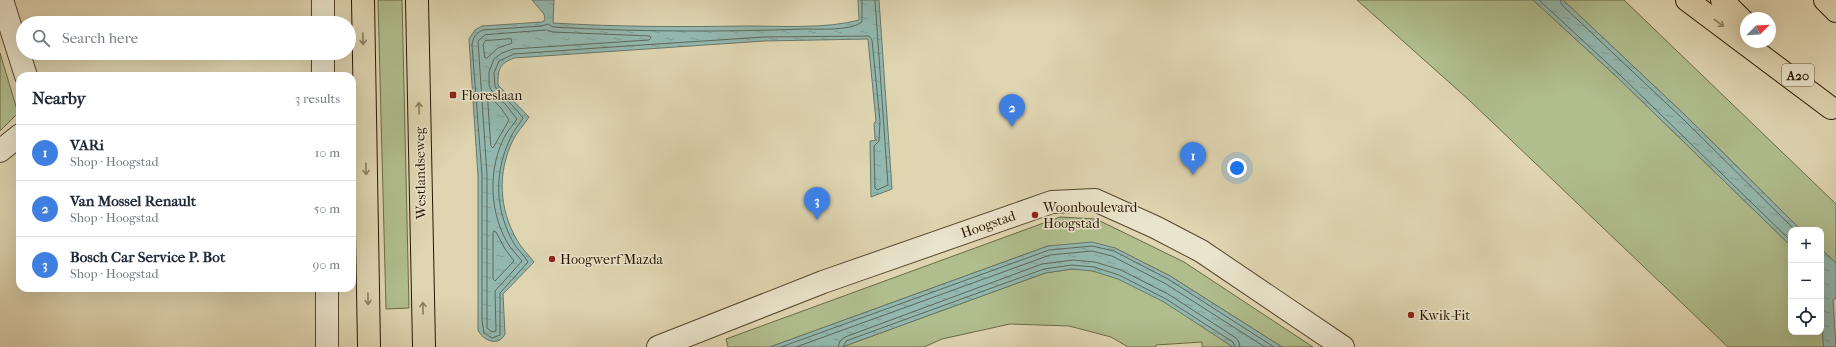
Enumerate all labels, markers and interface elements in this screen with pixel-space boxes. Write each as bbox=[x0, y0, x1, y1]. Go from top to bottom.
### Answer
north arrow bbox=[1740, 12, 1776, 48]
search box bbox=[16, 16, 356, 60]
one-way arrow bbox=[1713, 19, 1724, 28]
icon: search bbox=[30, 27, 52, 49]
text: Search here bbox=[62, 29, 138, 47]
one-way arrow bbox=[360, 32, 367, 45]
road number: A20 bbox=[1782, 64, 1814, 86]
place label: Floreslaan bbox=[461, 87, 522, 104]
text: Nearby bbox=[32, 88, 86, 108]
marker: Floreslaan bbox=[448, 90, 458, 100]
text: 3 results bbox=[295, 91, 340, 106]
pin: 2 bbox=[999, 94, 1025, 127]
one-way arrow bbox=[415, 102, 423, 115]
street label: Westlandseweg bbox=[411, 126, 430, 220]
text: VARi bbox=[70, 136, 104, 154]
pin: 1 bbox=[1180, 142, 1206, 175]
text: 1 bbox=[43, 145, 47, 160]
text: 10 m bbox=[315, 145, 340, 160]
text: Shop · Hoogstad bbox=[70, 154, 159, 169]
your location bbox=[1227, 158, 1247, 178]
one-way arrow bbox=[362, 162, 370, 175]
pin: 3 bbox=[804, 187, 830, 220]
text: Van Mossel Renault bbox=[70, 192, 196, 210]
place label: Woonboulevard Hoogstad bbox=[1042, 199, 1138, 232]
text: 2 bbox=[42, 201, 48, 216]
text: 50 m bbox=[314, 201, 340, 216]
street label: Hoogstad bbox=[959, 207, 1018, 242]
text: Shop · Hoogstad bbox=[70, 210, 159, 225]
marker: Woonboulevard Hoogstad bbox=[1030, 210, 1040, 220]
map controls bbox=[1788, 227, 1824, 335]
button: + bbox=[1788, 227, 1824, 263]
text: Bosch Car Service P. Bot bbox=[70, 248, 225, 266]
place label: Hoogwerf Mazda bbox=[560, 251, 664, 268]
marker: Hoogwerf Mazda bbox=[547, 254, 557, 264]
text: 3 bbox=[42, 257, 48, 272]
text: 90 m bbox=[312, 257, 340, 272]
button: − bbox=[1788, 263, 1824, 299]
text: Shop · Hoogstad bbox=[70, 266, 159, 281]
one-way arrow bbox=[364, 292, 372, 305]
button: locate bbox=[1788, 299, 1824, 335]
one-way arrow bbox=[419, 302, 427, 315]
place label: Kwik-Fit bbox=[1419, 307, 1470, 324]
marker: Kwik-Fit bbox=[1406, 310, 1416, 320]

